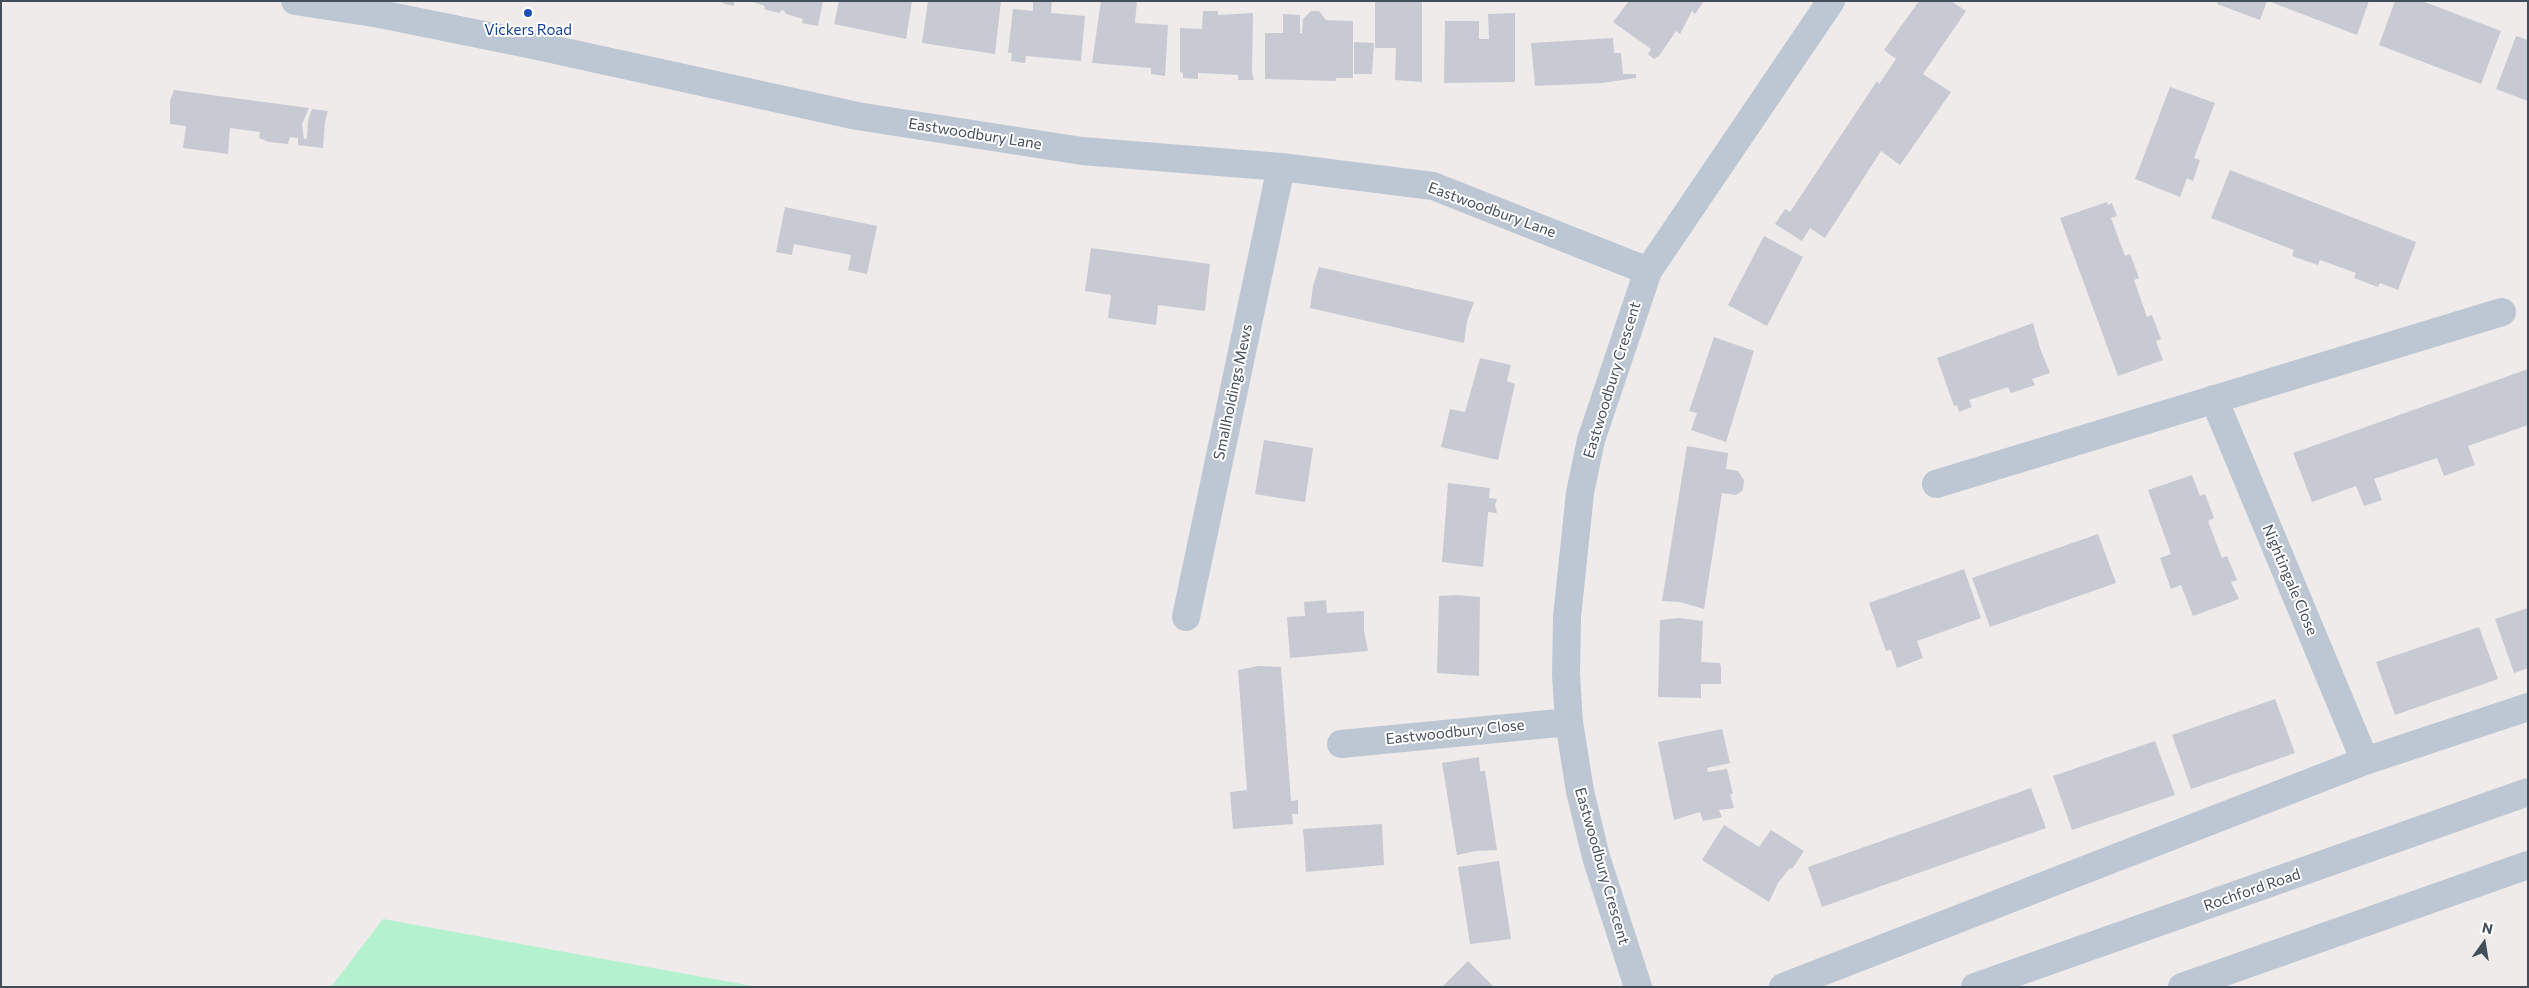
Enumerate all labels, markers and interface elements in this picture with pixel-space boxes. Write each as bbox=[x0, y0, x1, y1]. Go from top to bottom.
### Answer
marker: Vickers Road bbox=[522, 7, 534, 19]
place label: Vickers Road bbox=[484, 21, 572, 39]
street label: Eastwoodbury Lane bbox=[907, 115, 1043, 153]
street label: Eastwoodbury Lane bbox=[1426, 178, 1558, 242]
street label: Eastwoodbury Crescent bbox=[1580, 300, 1644, 460]
street label: Smallholdings Mews bbox=[1210, 322, 1256, 462]
street label: Nightingale Close bbox=[2259, 522, 2321, 638]
street label: Eastwoodbury Close bbox=[1385, 716, 1525, 748]
street label: Eastwoodbury Crescent bbox=[1571, 785, 1633, 947]
street label: Rochford Road bbox=[2201, 865, 2303, 915]
north arrow bbox=[2459, 918, 2509, 968]
text: N bbox=[2480, 918, 2495, 937]

